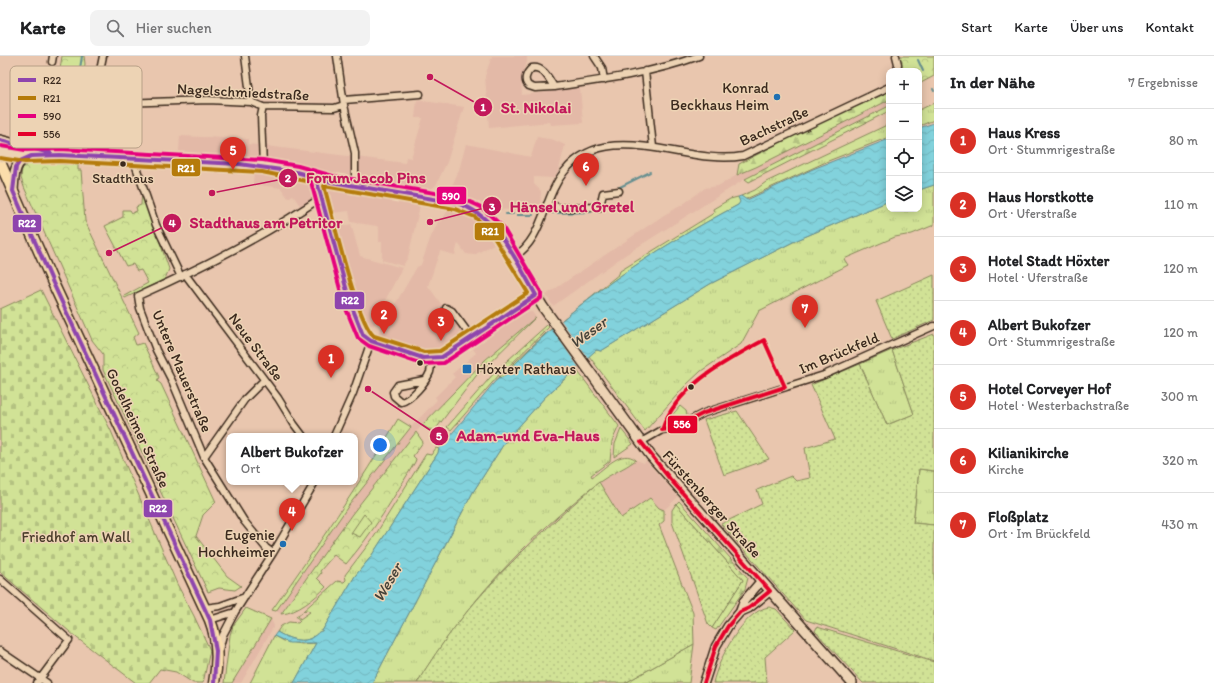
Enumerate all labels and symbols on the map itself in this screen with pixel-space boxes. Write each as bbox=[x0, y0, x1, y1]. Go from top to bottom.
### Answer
legend bbox=[10, 66, 142, 148]
text: R22 bbox=[43, 74, 61, 87]
place label: Konrad Beckhaus Heim bbox=[670, 79, 769, 114]
street label: Nagelschmiedstraße bbox=[176, 80, 310, 104]
text: R21 bbox=[43, 92, 61, 105]
marker: Konrad Beckhaus Heim bbox=[772, 92, 782, 102]
callout: St. Nikolai bbox=[473, 93, 580, 121]
text: St. Nikolai bbox=[501, 98, 571, 117]
text: 1 bbox=[480, 100, 486, 114]
street label: Bachstraße bbox=[737, 102, 811, 150]
text: 590 bbox=[43, 110, 62, 123]
text: 556 bbox=[43, 128, 61, 141]
pin: 5 bbox=[220, 137, 246, 170]
pin: 6 bbox=[573, 153, 599, 186]
line badge: R21 bbox=[171, 158, 201, 177]
marker: Stadthaus bbox=[118, 159, 128, 169]
text: R21 bbox=[177, 162, 196, 175]
callout: Forum Jacob Pins bbox=[278, 164, 435, 192]
text: Forum Jacob Pins bbox=[306, 168, 426, 187]
place label: Stadthaus bbox=[92, 170, 154, 187]
text: 2 bbox=[285, 171, 292, 185]
line badge: 590 bbox=[436, 186, 467, 205]
text: 590 bbox=[442, 190, 460, 203]
callout: Hänsel und Gretel bbox=[482, 192, 642, 220]
text: Hänsel und Gretel bbox=[510, 197, 635, 216]
text: 3 bbox=[489, 200, 496, 214]
callout: Stadthaus am Petritor bbox=[162, 209, 350, 237]
text: Stadthaus am Petritor bbox=[190, 213, 343, 232]
line badge: R22 bbox=[12, 214, 42, 233]
text: 4 bbox=[168, 216, 176, 230]
text: R22 bbox=[18, 217, 36, 230]
line badge: R21 bbox=[474, 222, 505, 241]
text: R21 bbox=[481, 225, 500, 238]
line badge: R22 bbox=[334, 291, 365, 310]
text: R22 bbox=[341, 294, 359, 307]
pin: 7 bbox=[792, 295, 818, 328]
pin: 2 bbox=[371, 301, 397, 334]
street label: Untere Mauerstraße bbox=[148, 307, 216, 435]
pin: 3 bbox=[428, 308, 454, 341]
street label: Neue Straße bbox=[225, 310, 287, 384]
water label: Weser bbox=[566, 311, 612, 352]
street label: Im Brückfeld bbox=[796, 328, 882, 378]
pin: 1 bbox=[318, 345, 344, 378]
unlabelled marker bbox=[415, 358, 425, 368]
place label: Höxter Rathaus bbox=[476, 360, 576, 378]
marker: Höxter Rathaus bbox=[461, 363, 473, 375]
street label: Godelheimer Straße bbox=[102, 365, 174, 491]
unlabelled marker bbox=[686, 382, 696, 392]
line badge: 556 bbox=[667, 415, 698, 434]
text: 556 bbox=[673, 418, 691, 431]
callout: Adam-und Eva-Haus bbox=[429, 422, 607, 450]
text: Adam-und Eva-Haus bbox=[455, 426, 600, 445]
text: 5 bbox=[436, 429, 443, 443]
your location bbox=[370, 435, 390, 455]
street label: Fürstenberger Straße bbox=[659, 446, 765, 562]
pin: 4 bbox=[279, 498, 305, 531]
line badge: R22 bbox=[143, 499, 173, 518]
text: R22 bbox=[149, 502, 167, 515]
place label: Eugenie Hochheimer bbox=[198, 526, 275, 561]
park label: Friedhof am Wall bbox=[21, 528, 131, 546]
marker: Eugenie Hochheimer bbox=[278, 539, 288, 549]
water label: Weser bbox=[369, 558, 407, 605]

